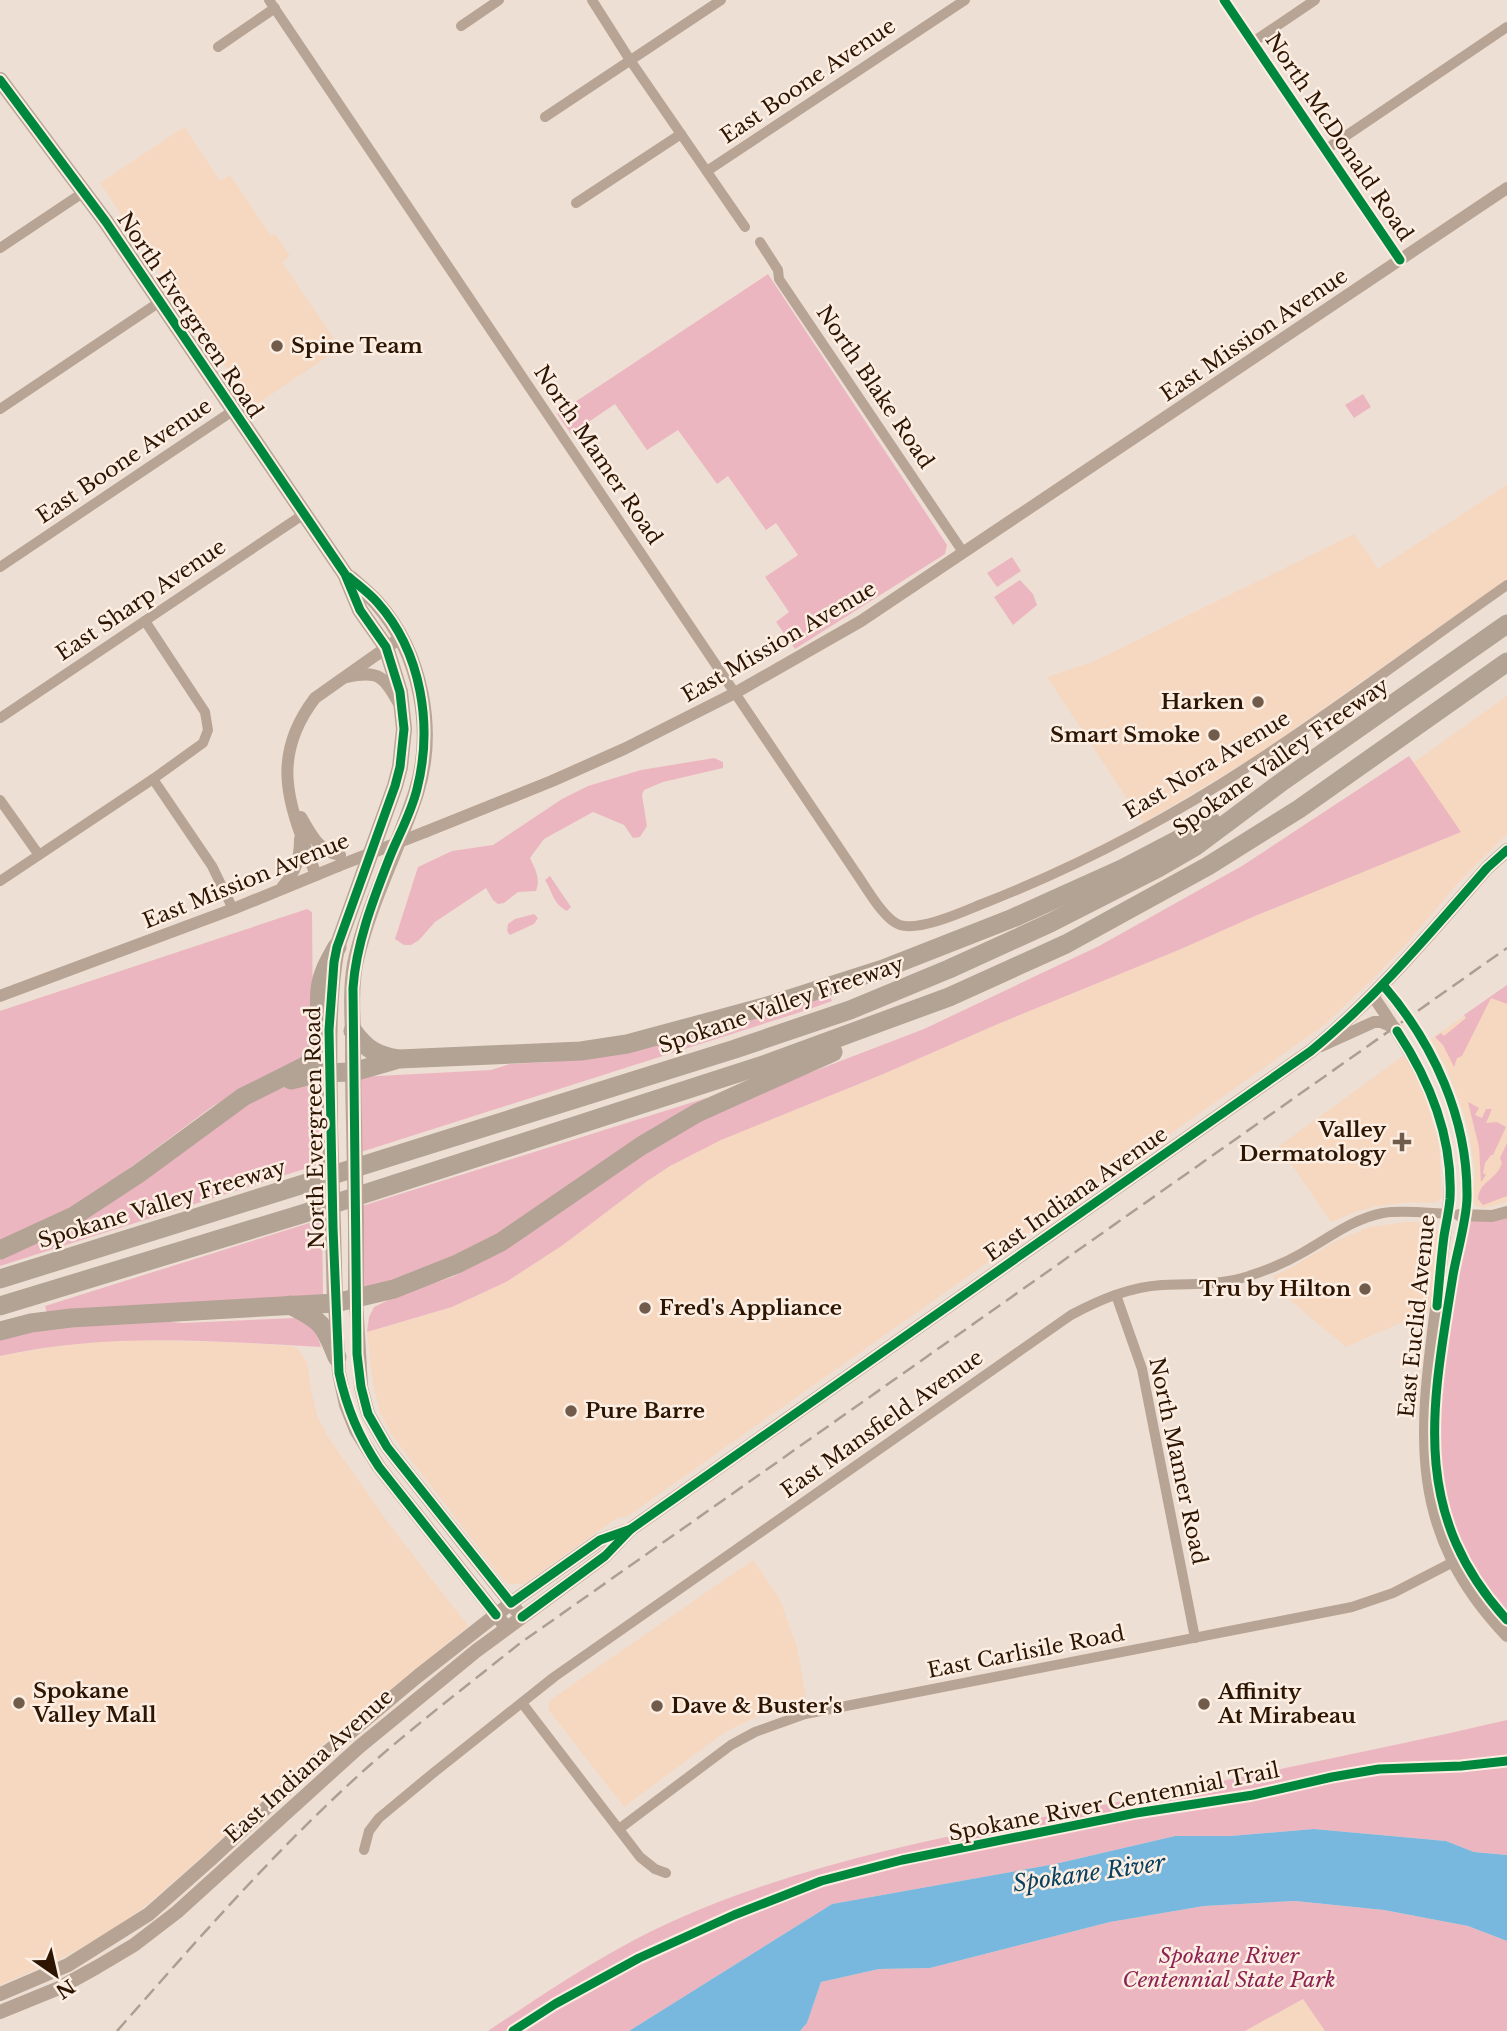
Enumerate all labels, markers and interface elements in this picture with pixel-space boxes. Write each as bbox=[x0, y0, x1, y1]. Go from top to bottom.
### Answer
street label: East Boone Avenue bbox=[715, 13, 901, 149]
street label: North McDonald Road bbox=[1260, 28, 1418, 246]
street label: North Evergreen Road bbox=[111, 207, 269, 423]
street label: East Mission Avenue bbox=[1156, 263, 1352, 407]
street label: North Blake Road bbox=[811, 301, 939, 473]
place label: Spine Team bbox=[291, 333, 423, 359]
marker: Spine Team bbox=[269, 338, 285, 354]
street label: North Mamer Road bbox=[528, 360, 668, 550]
street label: East Boone Avenue bbox=[31, 393, 217, 529]
street label: East Sharp Avenue bbox=[51, 533, 231, 667]
street label: East Mission Avenue bbox=[677, 576, 881, 708]
street label: Spokane Valley Freeway bbox=[1168, 672, 1394, 842]
place label: Harken bbox=[1161, 689, 1244, 715]
marker: Harken bbox=[1250, 694, 1266, 710]
street label: East Nora Avenue bbox=[1119, 705, 1295, 825]
place label: Smart Smoke bbox=[1050, 722, 1200, 748]
marker: Smart Smoke bbox=[1206, 727, 1222, 743]
street label: East Mission Avenue bbox=[139, 828, 353, 934]
street label: Spokane Valley Freeway bbox=[655, 951, 908, 1059]
street label: North Evergreen Road bbox=[300, 1007, 330, 1249]
place label: Valley Dermatology bbox=[1239, 1117, 1386, 1167]
street label: East Indiana Avenue bbox=[979, 1121, 1173, 1267]
marker: Valley Dermatology bbox=[1392, 1132, 1412, 1152]
street label: Spokane Valley Freeway bbox=[35, 1154, 290, 1254]
street label: East Euclid Avenue bbox=[1393, 1213, 1441, 1419]
place label: Tru by Hilton bbox=[1199, 1276, 1351, 1302]
marker: Tru by Hilton bbox=[1357, 1281, 1373, 1297]
place label: Fred's Appliance bbox=[659, 1295, 842, 1321]
marker: Fred's Appliance bbox=[637, 1300, 653, 1316]
street label: East Mansfield Avenue bbox=[776, 1344, 988, 1504]
street label: North Mamer Road bbox=[1143, 1355, 1213, 1567]
place label: Pure Barre bbox=[585, 1398, 705, 1424]
marker: Pure Barre bbox=[563, 1403, 579, 1419]
street label: East Carlisile Road bbox=[925, 1620, 1127, 1684]
place label: Spokane Valley Mall bbox=[32, 1678, 157, 1728]
place label: Affinity At Mirabeau bbox=[1217, 1679, 1356, 1729]
street label: East Indiana Avenue bbox=[219, 1684, 399, 1848]
place label: Dave & Buster's bbox=[671, 1693, 843, 1719]
marker: Spokane Valley Mall bbox=[11, 1695, 27, 1711]
marker: Affinity At Mirabeau bbox=[1196, 1696, 1212, 1712]
marker: Dave & Buster's bbox=[649, 1698, 665, 1714]
street label: Spokane River Centennial Trail bbox=[946, 1757, 1282, 1847]
water label: Spokane River bbox=[1011, 1848, 1169, 1898]
north arrow bbox=[21, 1940, 91, 2010]
park label: Spokane River Centennial State Park bbox=[1122, 1943, 1336, 1993]
text: N bbox=[51, 1974, 79, 2003]

